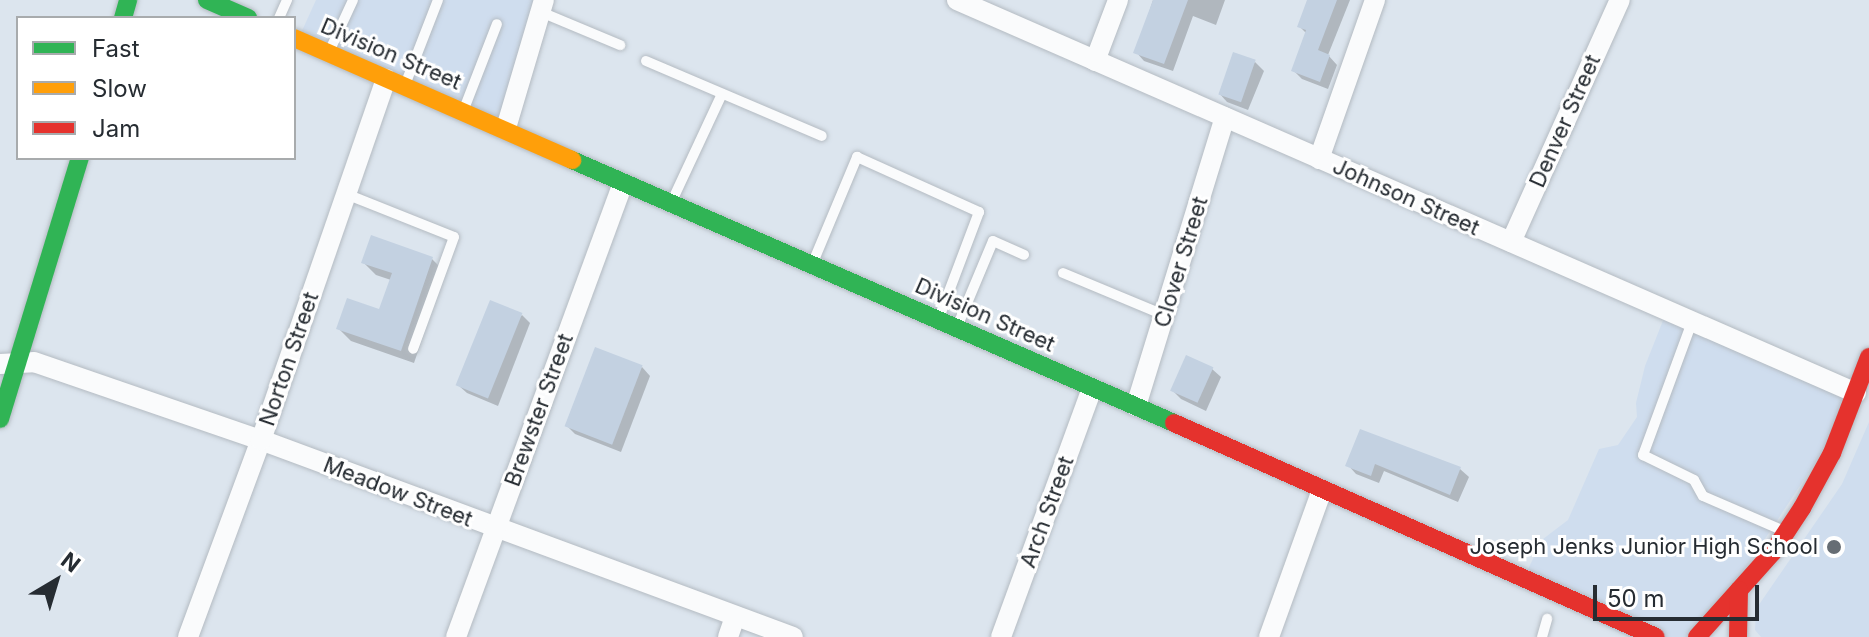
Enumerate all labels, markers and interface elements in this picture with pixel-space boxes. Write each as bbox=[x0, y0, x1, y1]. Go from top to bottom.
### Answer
street label: Division Street bbox=[317, 12, 465, 96]
legend bbox=[16, 16, 296, 160]
text: Fast bbox=[92, 34, 140, 63]
street label: Denver Street bbox=[1524, 50, 1606, 192]
text: Slow bbox=[92, 74, 147, 103]
text: Jam bbox=[92, 114, 140, 143]
street label: Johnson Street bbox=[1329, 153, 1483, 241]
street label: Clover Street bbox=[1149, 193, 1213, 331]
street label: Division Street bbox=[911, 272, 1059, 358]
street label: Norton Street bbox=[254, 289, 324, 429]
street label: Brewster Street bbox=[499, 330, 579, 490]
street label: Meadow Street bbox=[320, 451, 476, 533]
street label: Arch Street bbox=[1015, 453, 1079, 571]
place label: Joseph Jenks Junior High School bbox=[1470, 534, 1818, 560]
marker: Joseph Jenks Junior High School bbox=[1825, 538, 1843, 556]
north arrow bbox=[16, 541, 96, 621]
text: N bbox=[56, 547, 85, 577]
scale bar bbox=[1597, 569, 1763, 619]
text: 50 m bbox=[1607, 584, 1665, 613]

